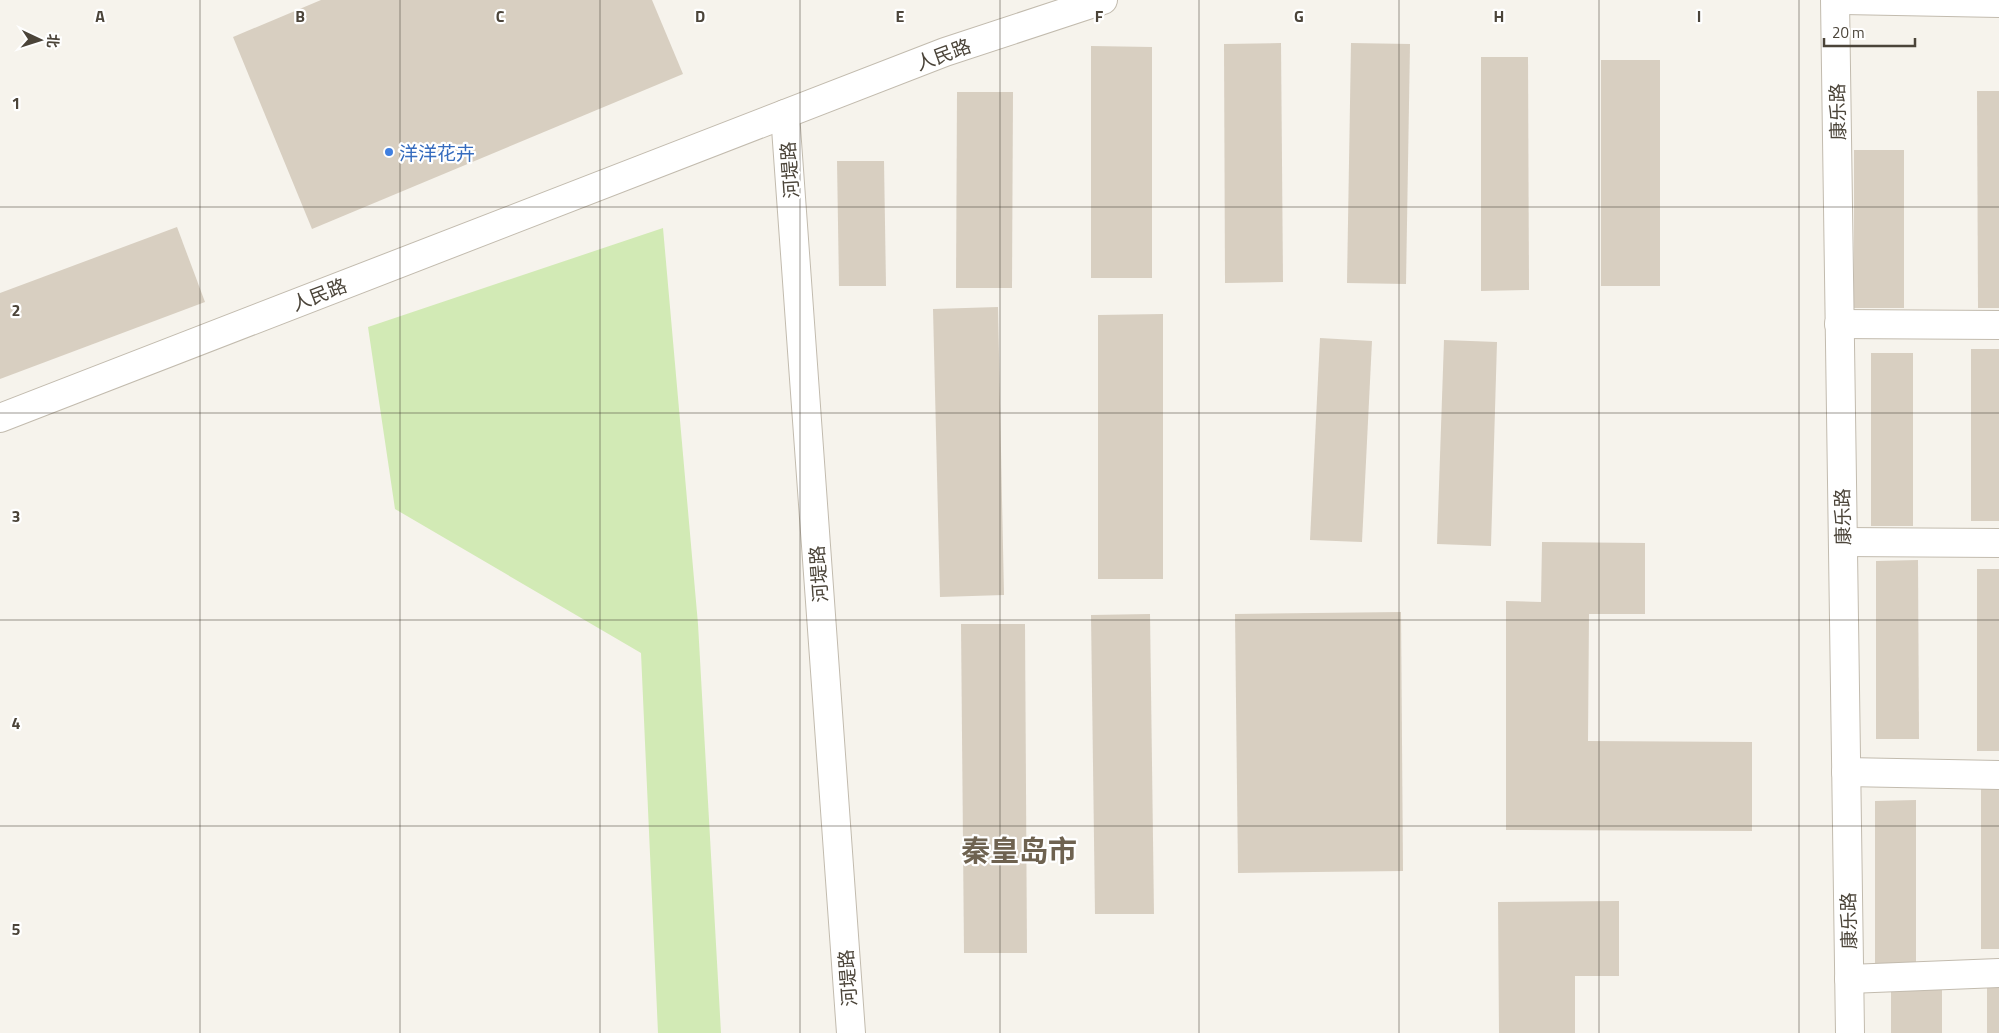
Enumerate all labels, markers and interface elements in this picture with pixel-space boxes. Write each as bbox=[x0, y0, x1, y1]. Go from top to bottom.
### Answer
text: A bbox=[95, 4, 105, 28]
text: B bbox=[295, 4, 305, 28]
text: C bbox=[496, 4, 505, 28]
text: D bbox=[695, 4, 705, 28]
text: E bbox=[896, 4, 905, 28]
text: F bbox=[1095, 4, 1104, 28]
text: G bbox=[1294, 4, 1304, 28]
text: H bbox=[1494, 4, 1504, 28]
text: I bbox=[1697, 4, 1701, 28]
north arrow bbox=[15, 15, 65, 65]
scale bar bbox=[1824, 15, 1915, 47]
text: 20 m bbox=[1832, 21, 1865, 44]
street label: 人民路 bbox=[911, 31, 975, 77]
text: 北 bbox=[43, 33, 64, 49]
street label: 康乐路 bbox=[1822, 83, 1852, 141]
text: 1 bbox=[12, 91, 20, 115]
place label: 洋洋花卉 bbox=[399, 138, 475, 167]
street label: 河堤路 bbox=[773, 141, 805, 199]
marker: 洋洋花卉 bbox=[383, 146, 395, 158]
street label: 人民路 bbox=[287, 270, 351, 318]
text: 2 bbox=[12, 298, 20, 322]
street label: 康乐路 bbox=[1827, 488, 1857, 546]
text: 3 bbox=[12, 504, 20, 528]
street label: 河堤路 bbox=[802, 545, 834, 603]
text: 4 bbox=[12, 711, 21, 735]
district label: 秦皇岛市 bbox=[961, 828, 1077, 872]
street label: 康乐路 bbox=[1833, 892, 1863, 950]
text: 5 bbox=[12, 917, 21, 941]
street label: 河堤路 bbox=[831, 949, 863, 1007]

